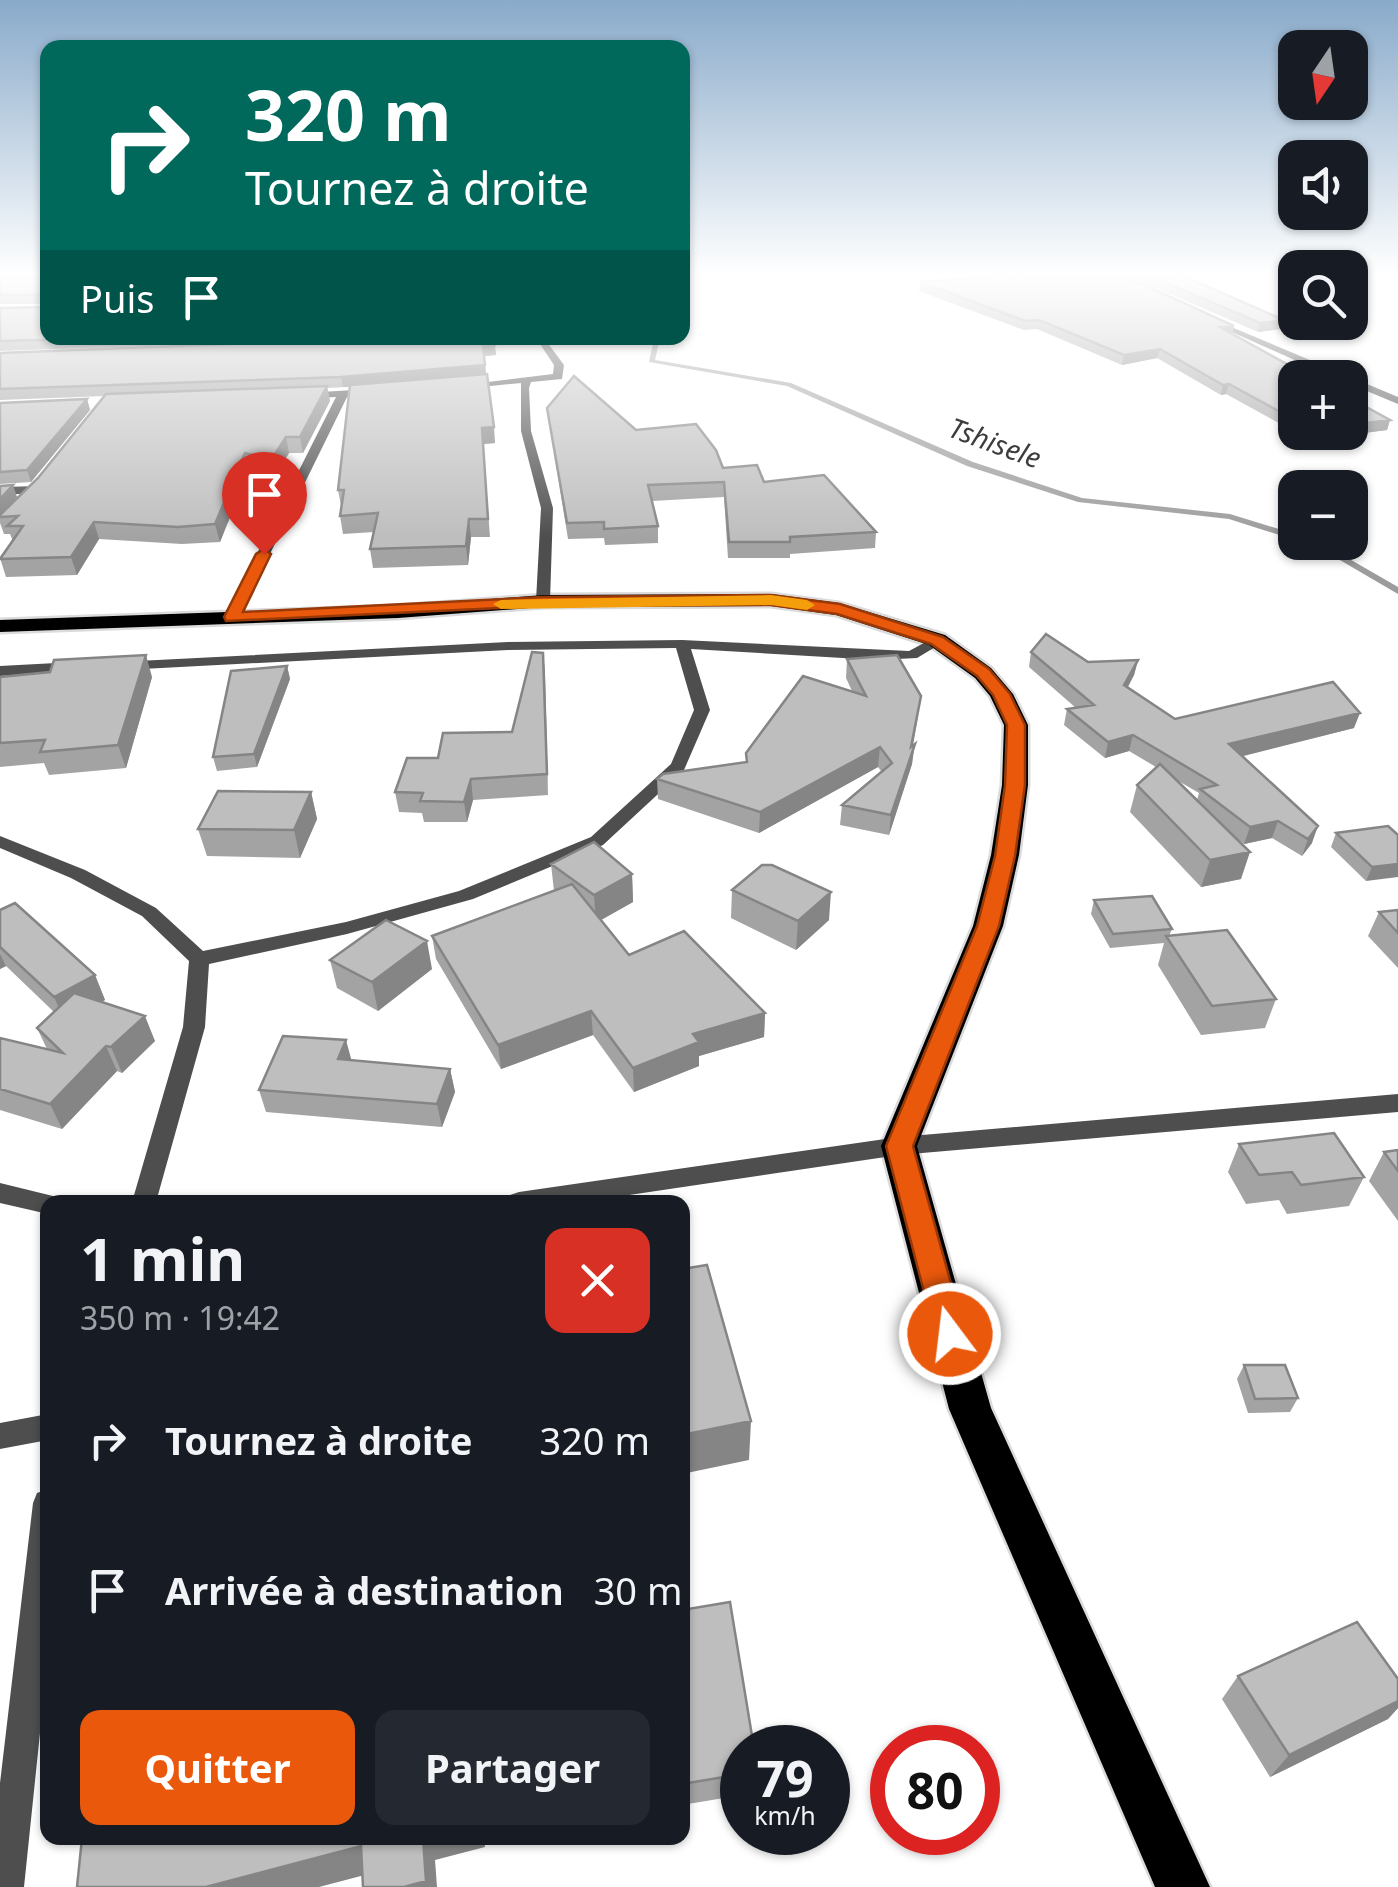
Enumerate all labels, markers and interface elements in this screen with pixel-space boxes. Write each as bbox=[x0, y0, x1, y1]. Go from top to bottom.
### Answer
north arrow bbox=[1278, 30, 1368, 120]
map controls bbox=[1278, 30, 1368, 560]
text: 320 m bbox=[245, 66, 452, 162]
icon: right bbox=[80, 80, 210, 210]
button: sound bbox=[1278, 140, 1368, 230]
text: Tournez à droite bbox=[245, 157, 589, 218]
button: search bbox=[1278, 250, 1368, 340]
icon: arrive bbox=[174, 270, 229, 325]
text: Puis bbox=[80, 272, 154, 324]
button: + bbox=[1278, 360, 1368, 450]
water label: Tshisele bbox=[944, 408, 1047, 476]
pin bbox=[222, 452, 307, 555]
icon: arrive bbox=[237, 467, 292, 522]
button: − bbox=[1278, 470, 1368, 560]
text: 1 min bbox=[80, 1217, 245, 1299]
button: close bbox=[545, 1228, 650, 1333]
position arrow bbox=[898, 1282, 1002, 1386]
text: 350 m · 19:42 bbox=[80, 1296, 280, 1339]
icon: right bbox=[80, 1413, 135, 1468]
text: Tournez à droite bbox=[165, 1414, 473, 1466]
text: 320 m bbox=[539, 1414, 650, 1466]
icon: arrive bbox=[80, 1563, 135, 1618]
text: Arrivée à destination bbox=[165, 1564, 564, 1616]
text: 30 m bbox=[594, 1564, 683, 1616]
button: Quitter bbox=[80, 1710, 355, 1825]
button: Partager bbox=[375, 1710, 650, 1825]
speed limit sign: 80 bbox=[870, 1725, 1000, 1855]
text: 79 bbox=[756, 1744, 814, 1812]
text: km/h bbox=[754, 1798, 816, 1832]

